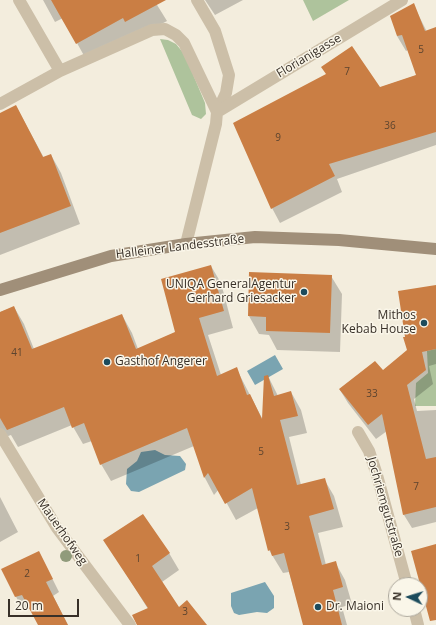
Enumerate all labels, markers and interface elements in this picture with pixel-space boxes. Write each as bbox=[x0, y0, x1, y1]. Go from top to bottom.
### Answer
street label: Florianigasse bbox=[274, 31, 344, 81]
house number: 5 bbox=[418, 44, 424, 56]
house number: 7 bbox=[344, 66, 350, 78]
house number: 36 bbox=[384, 120, 396, 132]
house number: 9 bbox=[275, 132, 281, 144]
street label: Halleiner Landesstraße bbox=[115, 232, 245, 262]
place label: UNIQA GeneralAgentur Gerhard Griesacker bbox=[166, 278, 296, 306]
marker: UNIQA GeneralAgentur Gerhard Griesacker bbox=[299, 287, 309, 297]
place label: Mithos Kebab House bbox=[342, 309, 416, 337]
marker: Mithos Kebab House bbox=[419, 318, 429, 328]
house number: 41 bbox=[11, 347, 23, 359]
place label: Gasthof Angerer bbox=[115, 355, 207, 369]
marker: Gasthof Angerer bbox=[102, 357, 112, 367]
house number: 33 bbox=[366, 388, 378, 400]
house number: 5 bbox=[258, 446, 264, 458]
street label: Jochriemgutstraße bbox=[364, 455, 406, 559]
house number: 7 bbox=[413, 481, 419, 493]
street label: Mauerhofweg bbox=[34, 496, 90, 568]
house number: 3 bbox=[284, 521, 290, 533]
house number: 1 bbox=[135, 553, 141, 565]
house number: 2 bbox=[24, 568, 30, 580]
north arrow bbox=[388, 577, 428, 617]
scale bar bbox=[10, 591, 81, 617]
text: N bbox=[389, 591, 404, 601]
text: 20 m bbox=[15, 597, 43, 614]
place label: Dr. Maioni bbox=[326, 600, 384, 614]
marker: Dr. Maioni bbox=[313, 602, 323, 612]
house number: 3 bbox=[182, 606, 188, 618]

